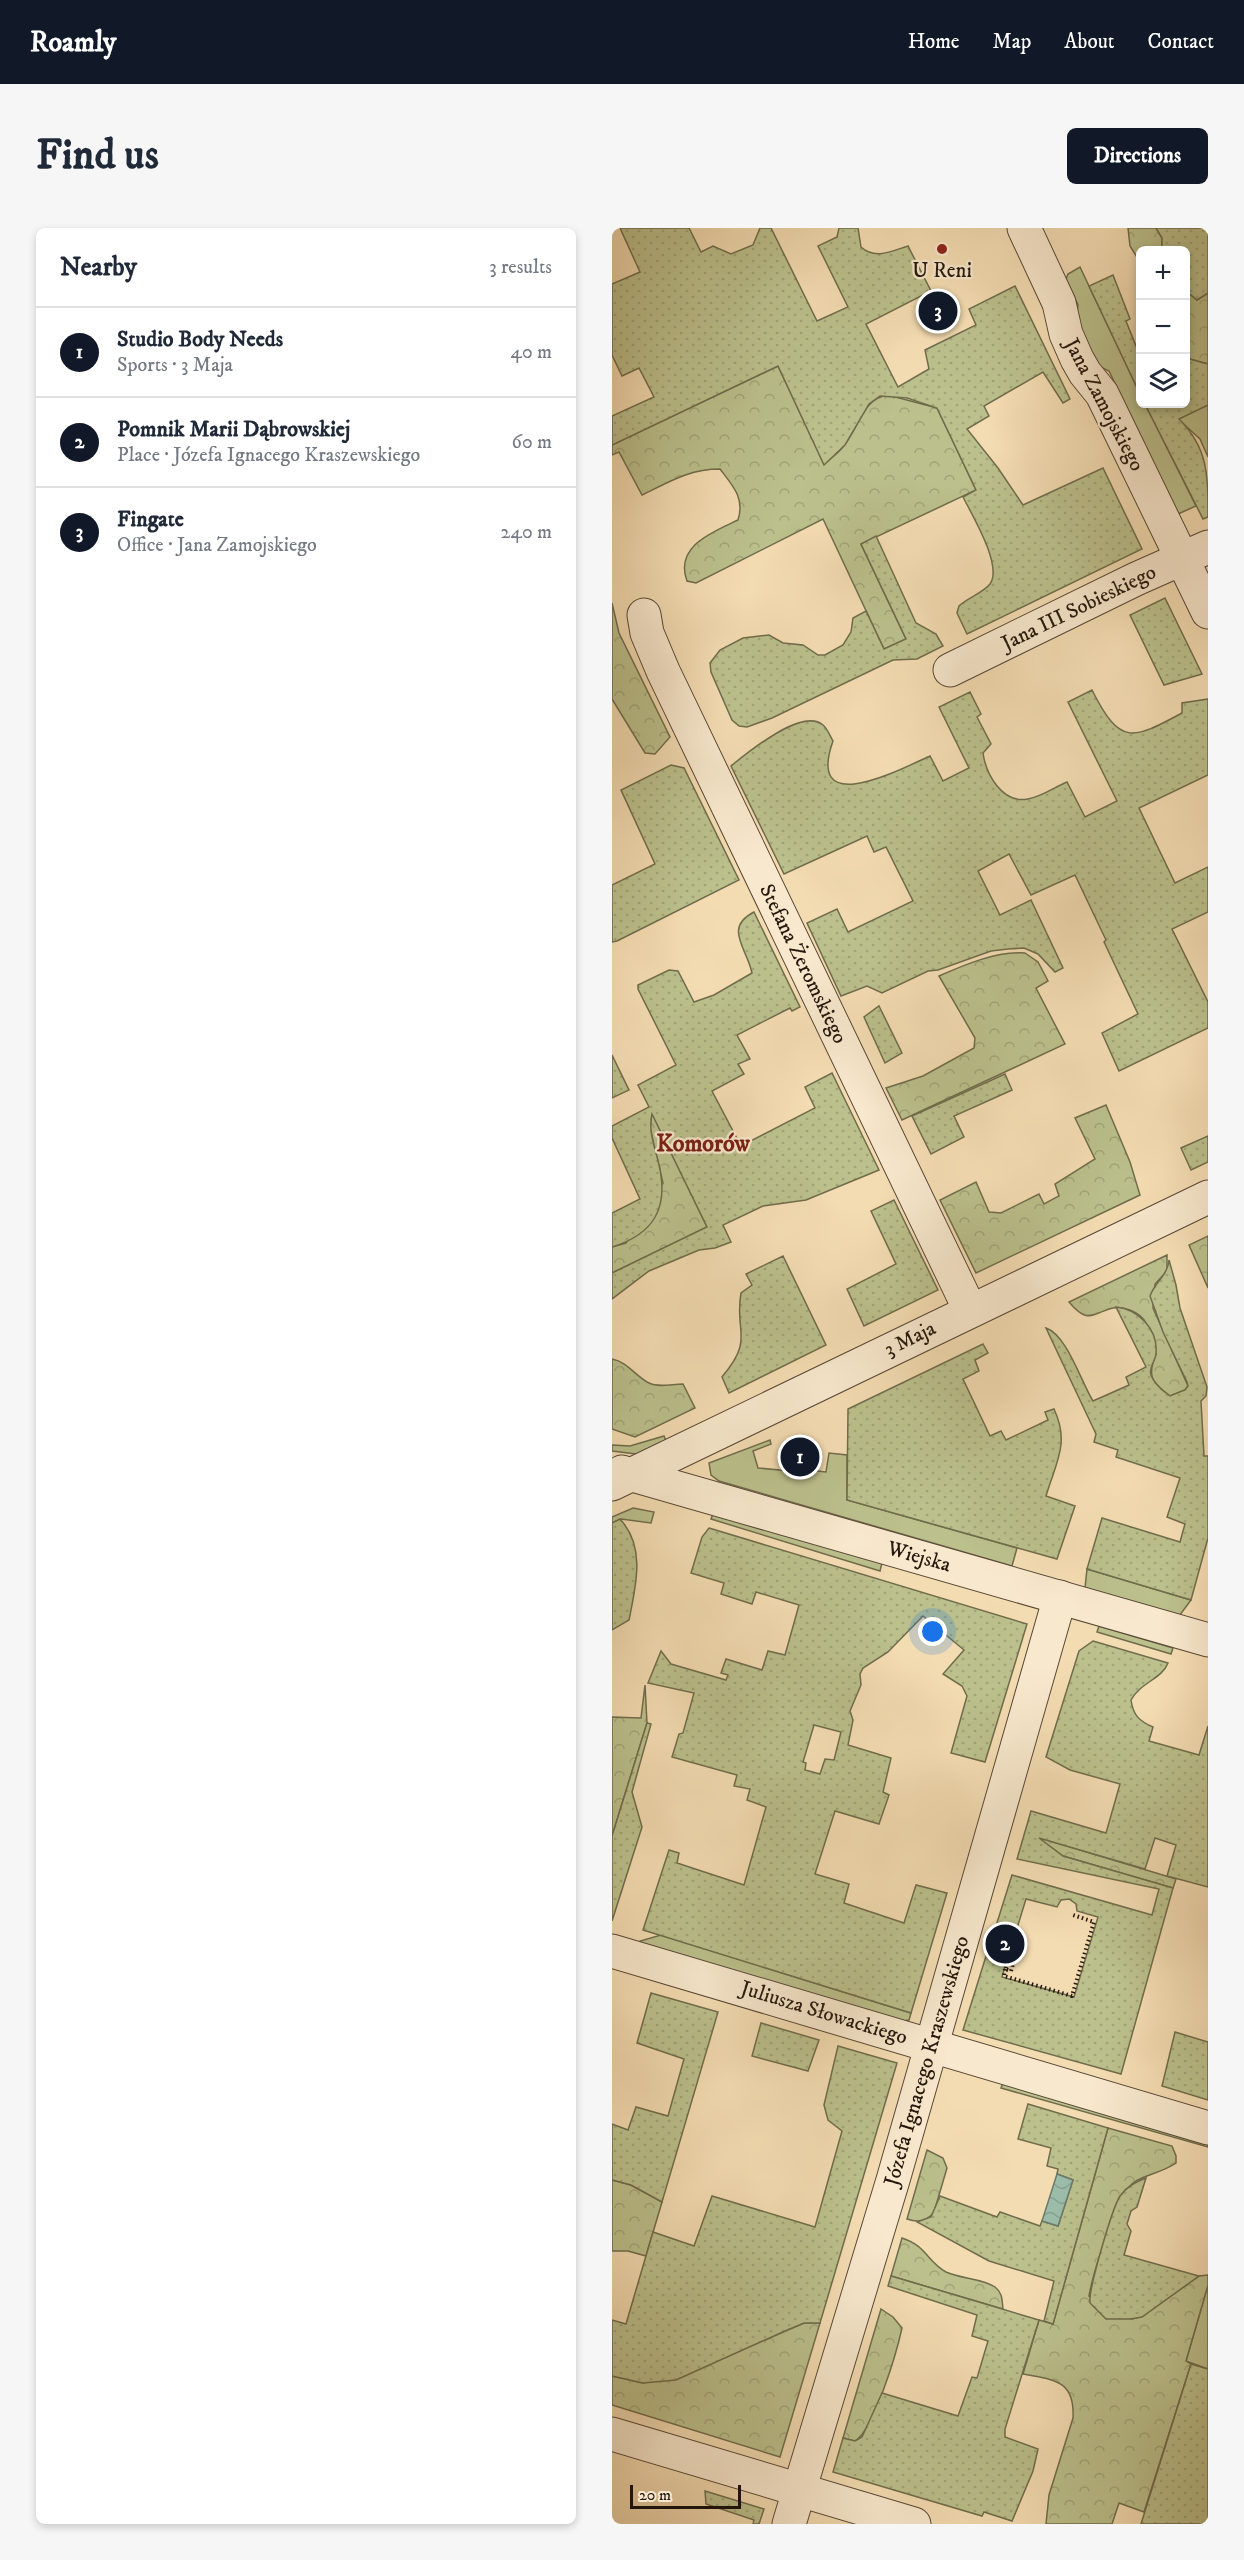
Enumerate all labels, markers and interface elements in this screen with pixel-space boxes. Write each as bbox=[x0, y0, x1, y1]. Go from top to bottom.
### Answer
text: Roamly bbox=[30, 25, 116, 60]
text: Home bbox=[908, 29, 960, 55]
text: Map bbox=[993, 29, 1031, 55]
text: About bbox=[1064, 29, 1115, 55]
text: Contact bbox=[1148, 29, 1214, 55]
button: Directions bbox=[1067, 128, 1208, 184]
text: Find us bbox=[36, 130, 159, 182]
marker: U Reni bbox=[935, 242, 949, 256]
map controls bbox=[1136, 246, 1190, 408]
button: + bbox=[1136, 246, 1190, 300]
text: Nearby bbox=[60, 251, 137, 284]
text: 3 results bbox=[489, 255, 552, 280]
place label: U Reni bbox=[912, 258, 972, 284]
pin: 3 bbox=[918, 288, 958, 334]
button: − bbox=[1136, 300, 1190, 354]
text: Studio Body Needs bbox=[117, 326, 283, 353]
street label: Jana Zamojskiego bbox=[1057, 332, 1150, 476]
text: 1 bbox=[76, 340, 83, 365]
text: 40 m bbox=[510, 340, 552, 365]
text: Sports · 3 Maja bbox=[117, 353, 233, 378]
button: layers bbox=[1136, 354, 1190, 408]
text: Pomnik Marii Dąbrowskiej bbox=[117, 416, 350, 443]
text: 2 bbox=[75, 430, 84, 455]
text: 60 m bbox=[512, 430, 552, 455]
text: Place · Józefa Ignacego Kraszewskiego bbox=[117, 443, 420, 468]
text: Fingate bbox=[117, 506, 184, 533]
text: 3 bbox=[76, 520, 83, 545]
text: 240 m bbox=[501, 520, 552, 545]
text: Office · Jana Zamojskiego bbox=[117, 533, 317, 558]
street label: Jana III Sobieskiego bbox=[996, 559, 1161, 658]
street label: Stefana Żeromskiego bbox=[753, 879, 854, 1048]
district label: Komorów bbox=[656, 1129, 751, 1159]
street label: 3 Maja bbox=[880, 1315, 940, 1363]
pin: 1 bbox=[780, 1434, 819, 1480]
street label: Wiejska bbox=[883, 1535, 954, 1578]
your location bbox=[918, 1617, 947, 1646]
pin: 2 bbox=[986, 1922, 1024, 1966]
street label: Józefa Ignacego Kraszewskiego bbox=[878, 1933, 975, 2191]
street label: Juliusza Słowackiego bbox=[735, 1975, 911, 2051]
scale bar bbox=[630, 2482, 741, 2510]
text: 20 m bbox=[639, 2485, 671, 2505]

